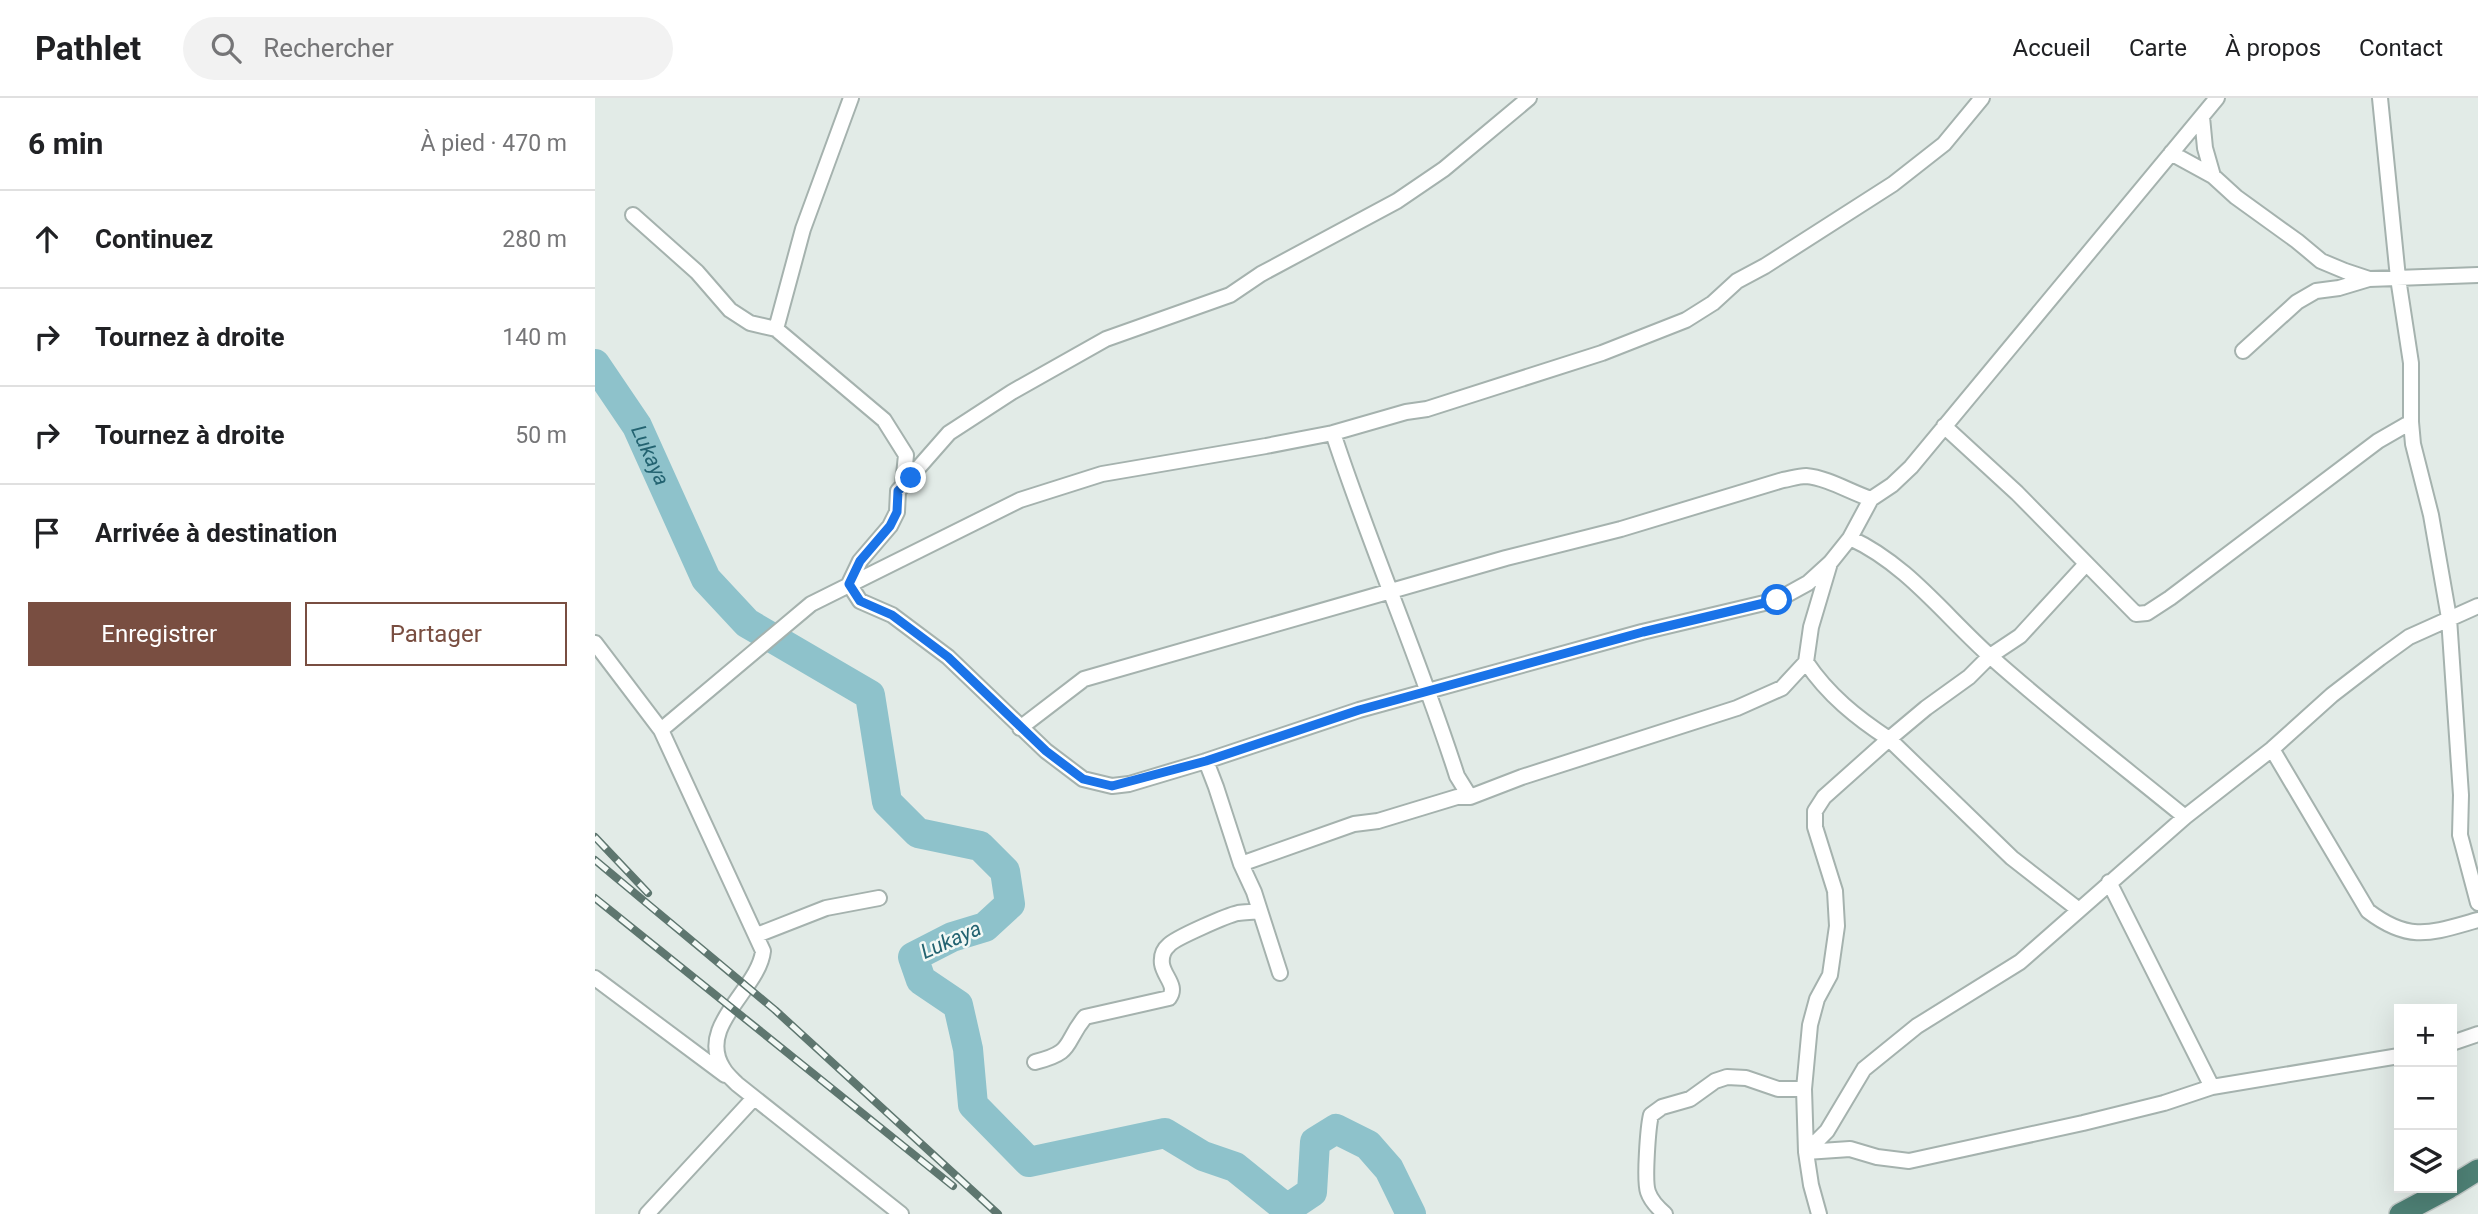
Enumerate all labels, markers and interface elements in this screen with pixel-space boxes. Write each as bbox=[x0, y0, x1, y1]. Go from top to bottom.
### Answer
search box bbox=[183, 17, 673, 80]
text: Pathlet bbox=[35, 29, 141, 68]
icon: search bbox=[207, 29, 245, 67]
text: Rechercher bbox=[263, 33, 394, 63]
text: Accueil bbox=[2012, 34, 2091, 62]
text: Carte bbox=[2129, 34, 2187, 62]
text: À propos bbox=[2225, 34, 2321, 62]
text: Contact bbox=[2359, 34, 2443, 62]
text: 6 min bbox=[28, 126, 103, 161]
text: À pied · 470 m bbox=[421, 130, 567, 157]
icon: ahead bbox=[28, 220, 66, 258]
text: Continuez bbox=[95, 224, 213, 254]
text: 280 m bbox=[502, 226, 567, 253]
icon: right bbox=[28, 318, 66, 356]
text: Tournez à droite bbox=[95, 322, 285, 352]
text: 140 m bbox=[502, 324, 567, 351]
icon: right bbox=[28, 416, 66, 454]
text: Tournez à droite bbox=[95, 420, 285, 450]
water label: Lukaya bbox=[626, 421, 674, 489]
text: 50 m bbox=[515, 422, 567, 449]
route end bbox=[895, 462, 926, 493]
icon: arrive bbox=[28, 514, 66, 552]
text: Arrivée à destination bbox=[95, 518, 337, 548]
route start bbox=[1761, 584, 1792, 615]
button: Enregistrer bbox=[28, 602, 291, 666]
button: Partager bbox=[305, 602, 567, 666]
water label: Lukaya bbox=[917, 916, 985, 964]
map controls bbox=[2394, 1004, 2457, 1193]
button: + bbox=[2394, 1004, 2457, 1067]
button: − bbox=[2394, 1067, 2457, 1130]
button: layers bbox=[2394, 1130, 2457, 1193]

